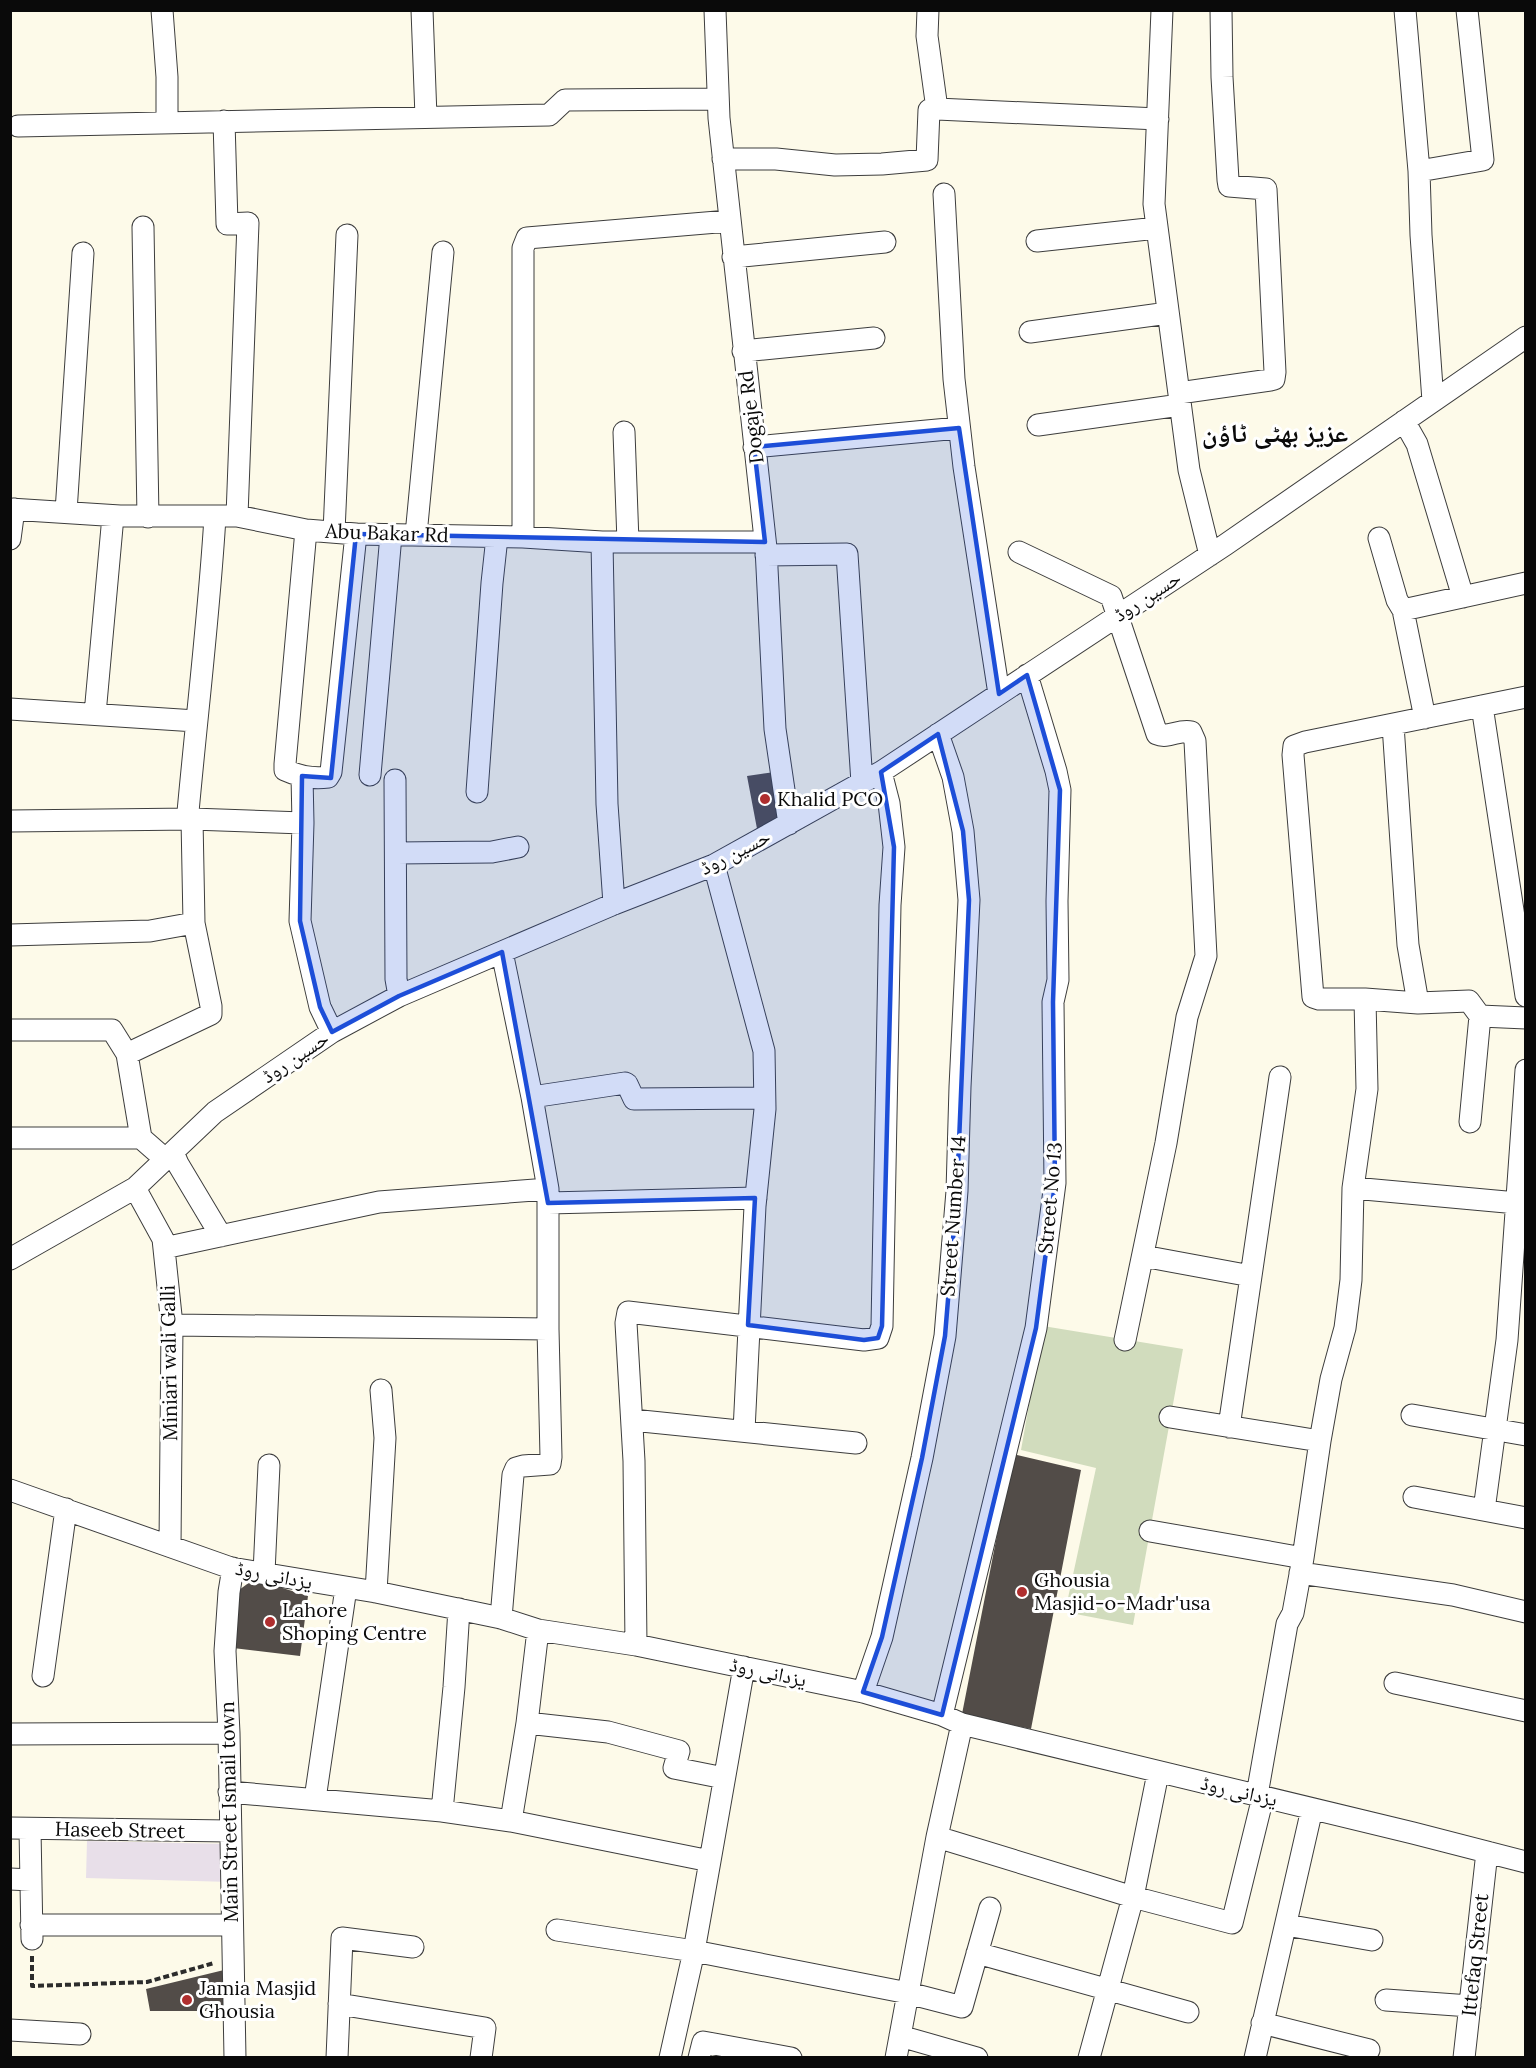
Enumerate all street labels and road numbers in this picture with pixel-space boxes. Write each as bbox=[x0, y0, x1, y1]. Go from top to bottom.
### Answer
street label: Dogaje Rd bbox=[732, 369, 769, 465]
street label: Abu Bakar Rd bbox=[324, 518, 449, 547]
street label: حسین روڈ bbox=[1108, 564, 1185, 627]
street label: حسین روڈ bbox=[695, 823, 774, 880]
street label: حسین روڈ bbox=[256, 1025, 333, 1088]
street label: Street Number 14 bbox=[934, 1134, 971, 1297]
street label: Street No 13 bbox=[1032, 1141, 1067, 1255]
street label: Miniari wali Galli bbox=[155, 1285, 182, 1441]
street label: یزدانی روڈ bbox=[234, 1555, 315, 1594]
street label: یزدانی روڈ bbox=[727, 1651, 809, 1692]
street label: Main Street Ismail town bbox=[214, 1701, 243, 1923]
street label: یزدانی روڈ bbox=[1198, 1770, 1280, 1811]
street label: Haseeb Street bbox=[55, 1816, 186, 1843]
street label: Ittefaq Street bbox=[1456, 1892, 1493, 2018]

